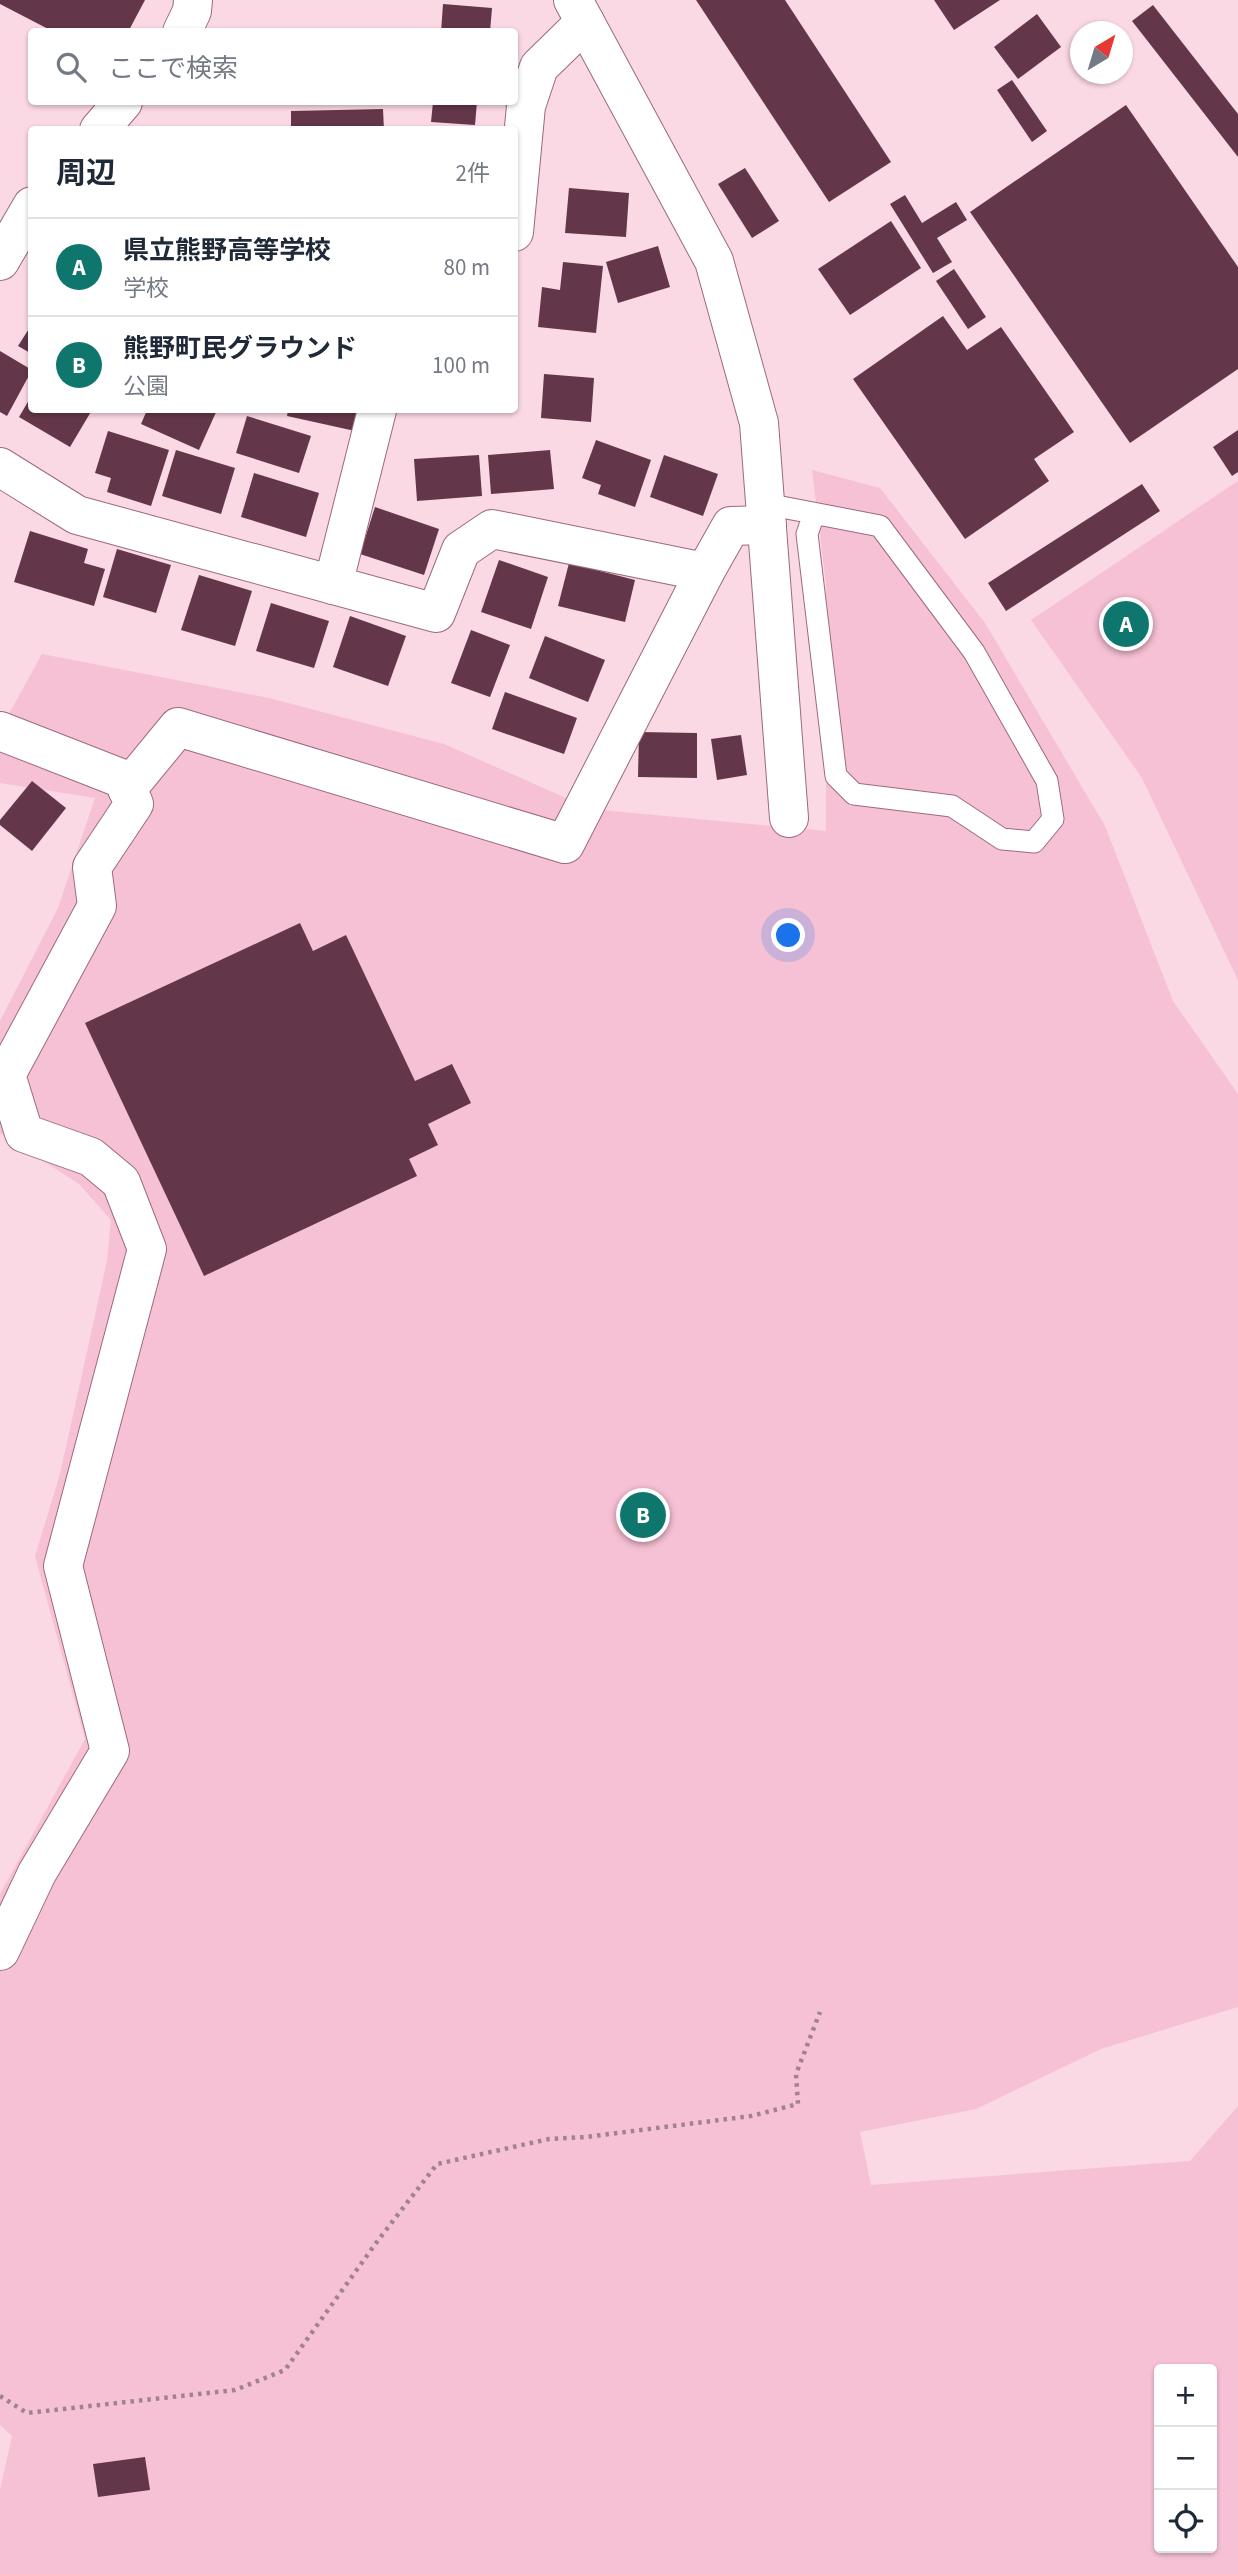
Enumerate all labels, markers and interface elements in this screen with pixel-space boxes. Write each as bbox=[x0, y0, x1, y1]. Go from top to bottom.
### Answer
north arrow bbox=[1070, 21, 1133, 84]
search box bbox=[28, 28, 518, 105]
icon: search bbox=[52, 48, 90, 86]
text: ここで検索 bbox=[108, 50, 238, 87]
text: 周辺 bbox=[56, 152, 116, 195]
text: 2件 bbox=[456, 157, 490, 190]
text: 県立熊野高等学校 bbox=[123, 232, 331, 269]
text: A bbox=[72, 251, 86, 284]
text: 80 m bbox=[443, 251, 490, 284]
text: 学校 bbox=[123, 272, 169, 305]
text: 熊野町民グラウンド bbox=[123, 330, 357, 367]
text: B bbox=[72, 349, 86, 382]
text: 100 m bbox=[432, 349, 490, 382]
text: 公園 bbox=[123, 370, 169, 403]
pin: A bbox=[1103, 598, 1149, 650]
your location bbox=[771, 918, 805, 952]
pin: B bbox=[620, 1489, 666, 1541]
map controls bbox=[1154, 2364, 1217, 2553]
button: + bbox=[1154, 2364, 1217, 2427]
button: − bbox=[1154, 2427, 1217, 2490]
button: locate bbox=[1154, 2490, 1217, 2553]

